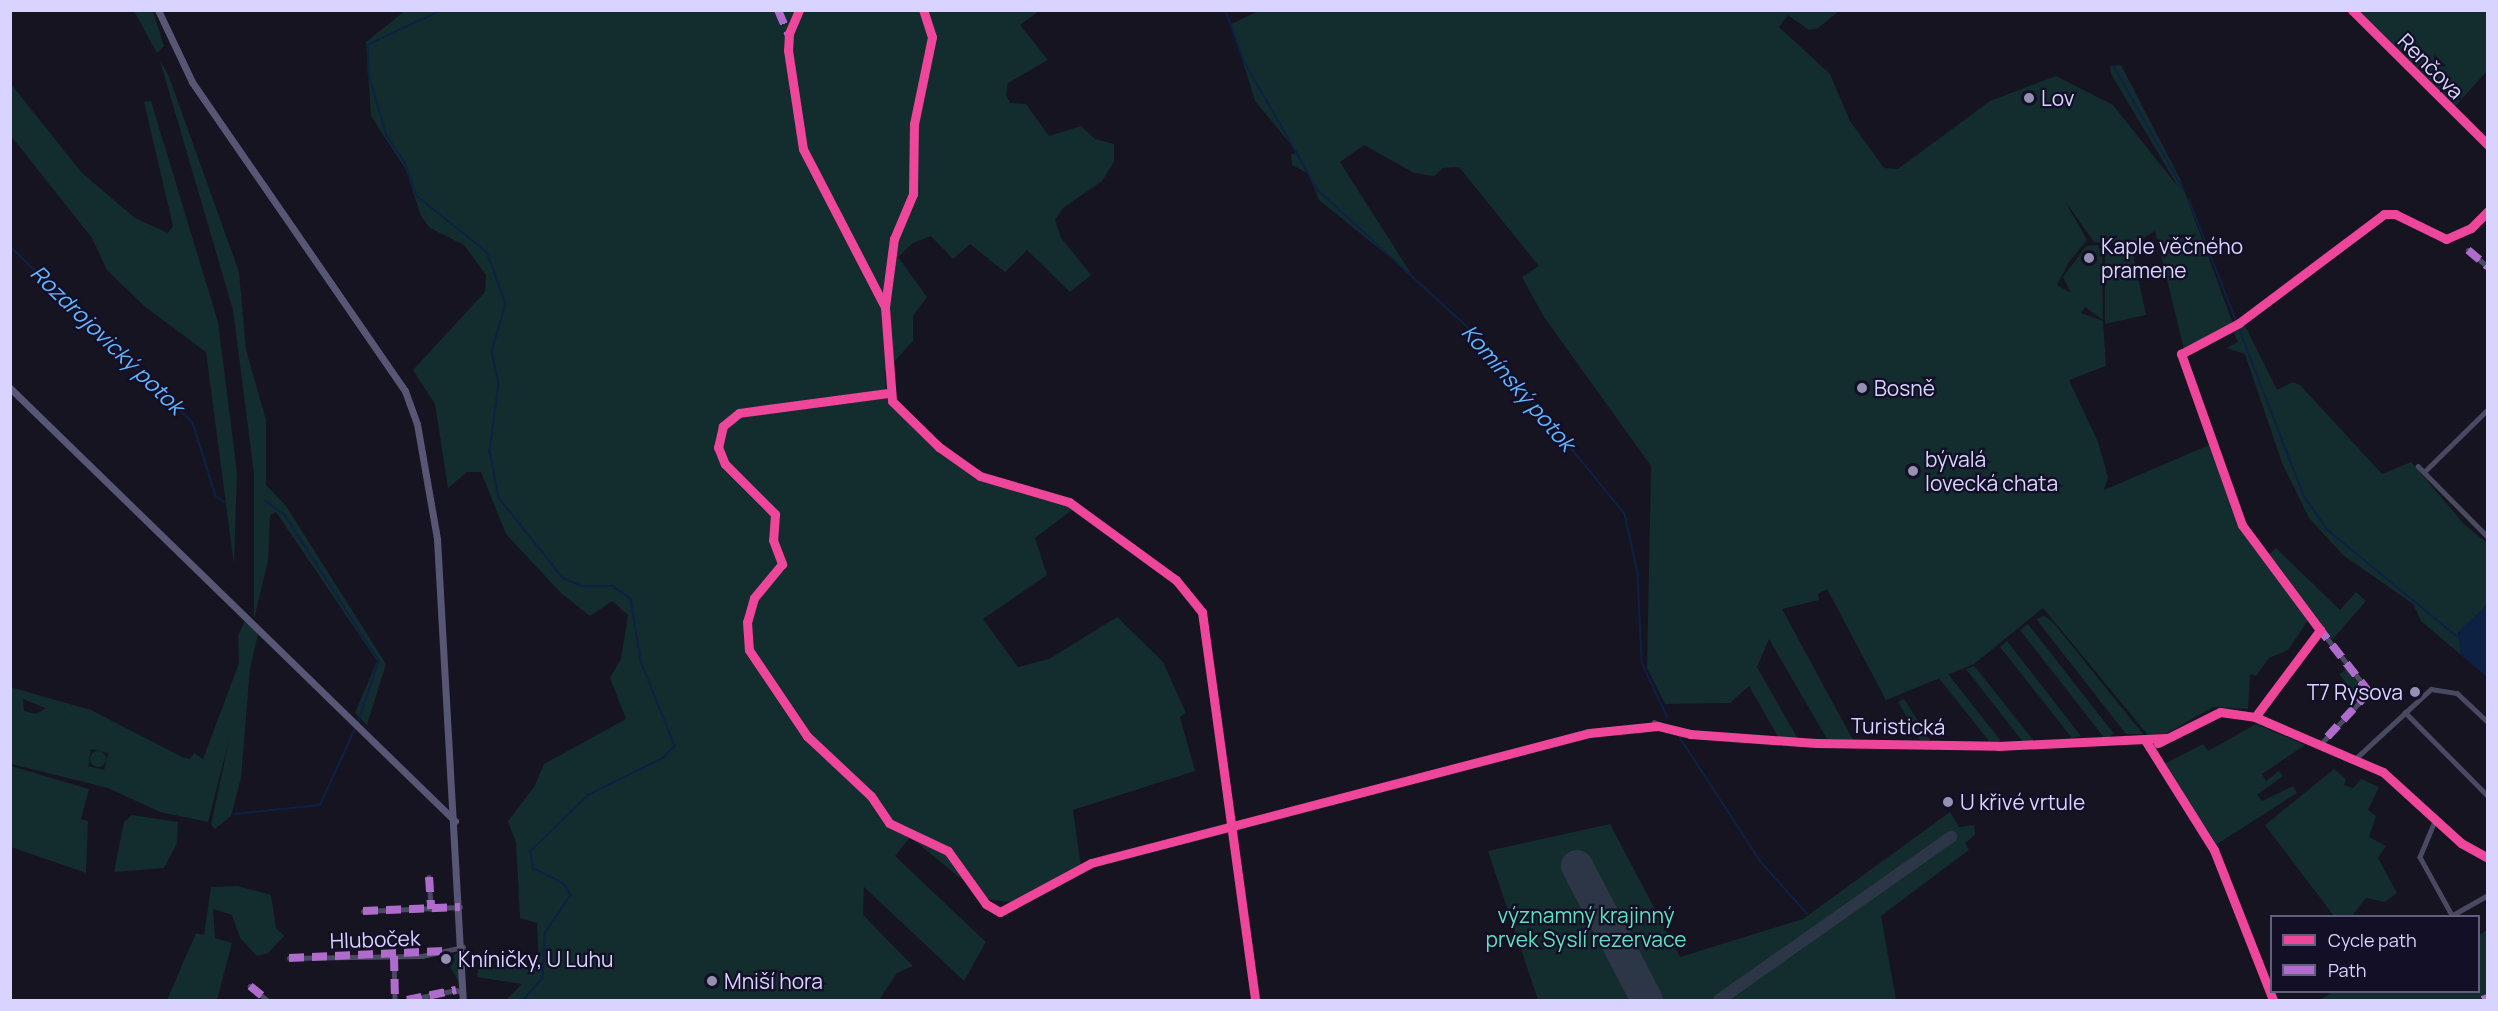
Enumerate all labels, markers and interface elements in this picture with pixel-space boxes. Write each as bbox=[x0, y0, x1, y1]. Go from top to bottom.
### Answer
street label: Renčova bbox=[2393, 28, 2469, 104]
place label: Lov bbox=[2041, 85, 2074, 111]
marker: Lov bbox=[2022, 91, 2036, 105]
place label: Kaple věčného pramene bbox=[2101, 233, 2243, 283]
marker: Kaple věčného pramene bbox=[2082, 251, 2096, 265]
water label: Rozdrojovický potok bbox=[25, 260, 189, 420]
water label: Komínský potok bbox=[1456, 319, 1580, 457]
place label: Bosně bbox=[1874, 375, 1935, 401]
marker: Bosně bbox=[1855, 381, 1869, 395]
place label: bývalá lovecká chata bbox=[1925, 446, 2058, 496]
marker: bývalá lovecká chata bbox=[1906, 464, 1920, 478]
place label: T7 Rysova bbox=[2307, 679, 2403, 705]
marker: T7 Rysova bbox=[2408, 685, 2422, 699]
street label: Turistická bbox=[1851, 713, 1945, 739]
place label: U křivé vrtule bbox=[1960, 789, 2085, 815]
marker: U křivé vrtule bbox=[1941, 795, 1955, 809]
park label: významný krajinný prvek Syslí rezervace bbox=[1485, 902, 1687, 952]
legend bbox=[2270, 915, 2480, 993]
street label: Hluboček bbox=[329, 925, 421, 953]
text: Cycle path bbox=[2328, 928, 2417, 952]
place label: Kníničky, U Luhu bbox=[458, 946, 614, 972]
marker: Kníničky, U Luhu bbox=[439, 952, 453, 966]
text: Path bbox=[2328, 958, 2366, 982]
place label: Mniší hora bbox=[724, 968, 823, 994]
marker: Mniší hora bbox=[705, 974, 719, 988]

